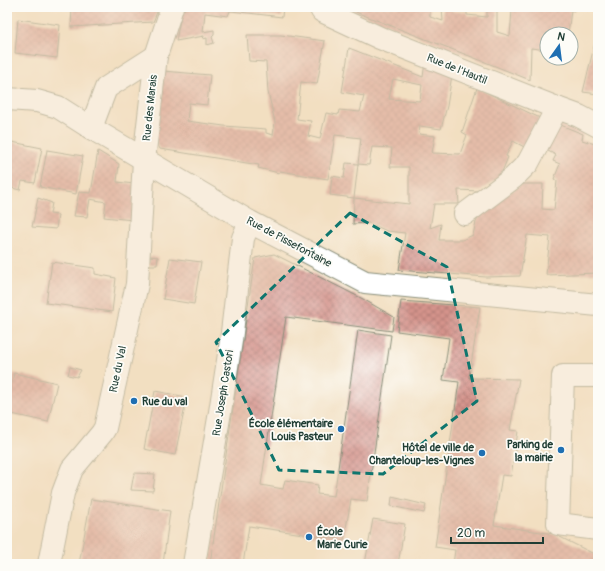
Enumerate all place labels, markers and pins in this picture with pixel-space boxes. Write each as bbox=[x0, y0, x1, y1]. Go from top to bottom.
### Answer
place label: Rue du val bbox=[142, 395, 188, 408]
marker: Rue du val bbox=[129, 396, 139, 406]
place label: École élémentaire Louis Pasteur bbox=[249, 416, 334, 443]
marker: École élémentaire Louis Pasteur bbox=[336, 424, 346, 434]
place label: Parking de la mairie bbox=[507, 438, 554, 464]
place label: Hôtel de ville de Chanteloup-les-Vignes bbox=[369, 441, 475, 467]
marker: Parking de la mairie bbox=[556, 445, 566, 455]
marker: Hôtel de ville de Chanteloup-les-Vignes bbox=[477, 448, 487, 458]
place label: École Marie Curie bbox=[317, 524, 368, 551]
marker: École Marie Curie bbox=[304, 532, 314, 542]

